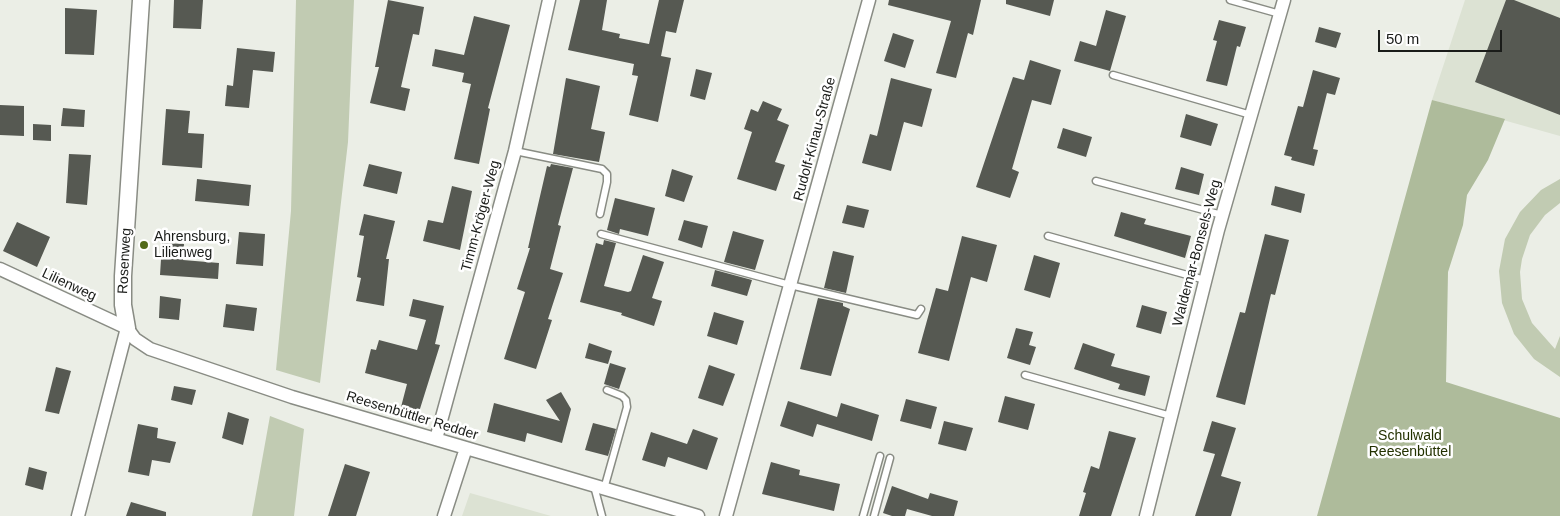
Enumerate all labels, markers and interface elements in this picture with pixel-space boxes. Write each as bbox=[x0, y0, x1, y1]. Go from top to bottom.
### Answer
scale bar bbox=[1380, 20, 1504, 52]
text: 50 m bbox=[1386, 30, 1419, 47]
street label: Rudolf-Kinau-Straße bbox=[790, 75, 840, 203]
street label: Timm-Kröger-Weg bbox=[458, 159, 504, 273]
street label: Waldemar-Bonsels-Weg bbox=[1169, 178, 1225, 328]
street label: Rosenweg bbox=[115, 228, 135, 294]
place label: Ahrensburg, Lilienweg bbox=[154, 229, 230, 262]
marker: Ahrensburg, Lilienweg bbox=[138, 239, 150, 251]
street label: Lilienweg bbox=[39, 265, 99, 305]
street label: Reesenbüttler Redder bbox=[344, 388, 480, 444]
park label: Schulwald Reesenbüttel bbox=[1369, 428, 1451, 461]

